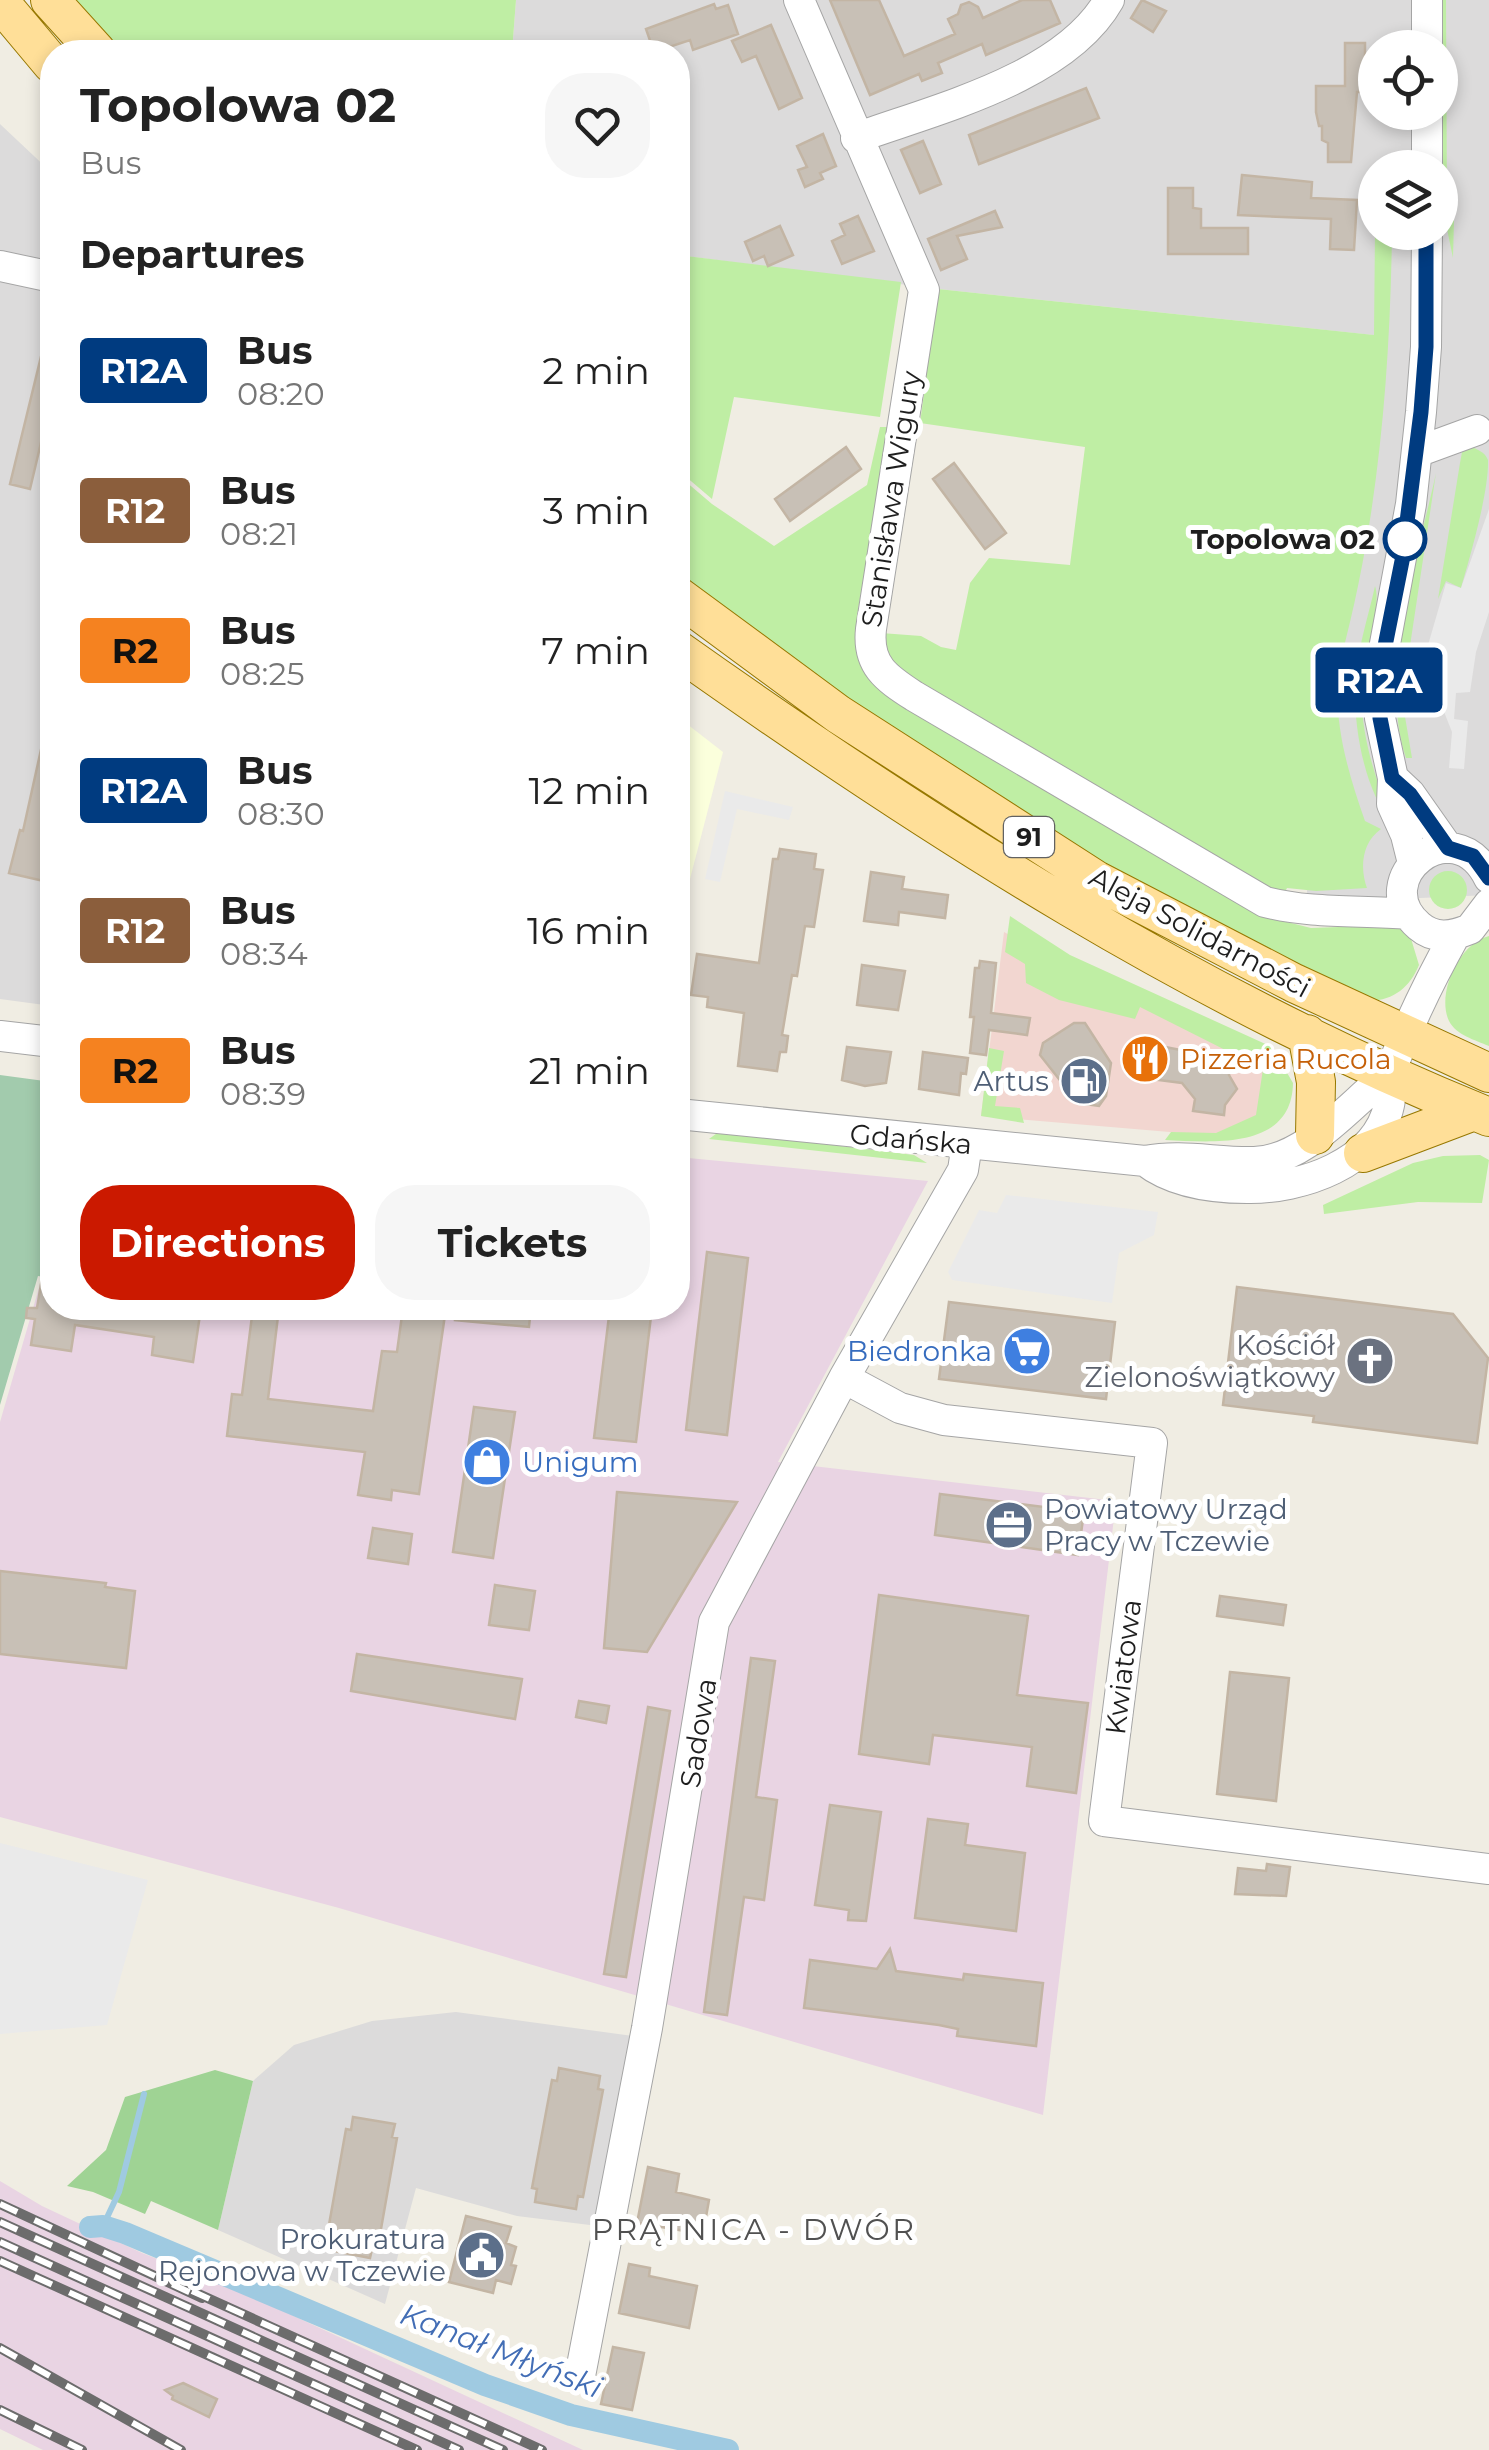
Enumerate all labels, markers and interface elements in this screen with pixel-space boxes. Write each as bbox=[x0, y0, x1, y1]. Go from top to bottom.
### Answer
map controls bbox=[1358, 30, 1458, 250]
button: locate bbox=[1358, 30, 1458, 130]
button: heart bbox=[545, 73, 650, 178]
text: Topolowa 02 bbox=[80, 76, 396, 134]
text: Bus bbox=[80, 143, 141, 182]
button: layers bbox=[1358, 150, 1458, 250]
text: Departures bbox=[80, 231, 304, 278]
text: Bus bbox=[237, 327, 312, 374]
text: 2 min bbox=[542, 347, 650, 394]
text: R12A bbox=[100, 349, 187, 392]
street label: Stanisława Wigury bbox=[854, 368, 928, 630]
text: 08:20 bbox=[237, 374, 325, 413]
text: Bus bbox=[220, 467, 295, 514]
text: 3 min bbox=[542, 487, 650, 534]
text: R12 bbox=[105, 489, 165, 532]
text: 08:21 bbox=[220, 514, 298, 553]
marker: Topolowa 02 bbox=[1384, 518, 1426, 560]
place label: Topolowa 02 bbox=[1191, 522, 1375, 556]
text: Bus bbox=[220, 607, 295, 654]
text: 7 min bbox=[541, 627, 650, 674]
text: R2 bbox=[112, 629, 158, 672]
line badge: R12A bbox=[1309, 648, 1449, 712]
text: 08:25 bbox=[220, 654, 305, 693]
text: R12A bbox=[1335, 659, 1423, 702]
text: Bus bbox=[237, 747, 312, 794]
text: 12 min bbox=[529, 767, 650, 814]
text: R12A bbox=[100, 769, 187, 812]
text: 08:30 bbox=[237, 794, 325, 833]
road number: 91 bbox=[1004, 817, 1054, 857]
street label: Aleja Solidarności bbox=[1084, 859, 1316, 1005]
text: Bus bbox=[220, 887, 295, 934]
text: 16 min bbox=[527, 907, 650, 954]
text: R12 bbox=[105, 909, 165, 952]
text: 08:34 bbox=[220, 934, 308, 973]
text: Bus bbox=[220, 1027, 295, 1074]
restaurant icon: Pizzeria Rucola bbox=[1119, 1033, 1171, 1085]
place label: Pizzeria Rucola bbox=[1180, 1042, 1392, 1076]
text: 21 min bbox=[529, 1047, 650, 1094]
text: R2 bbox=[112, 1049, 158, 1092]
fuel station icon: Artus bbox=[1058, 1055, 1110, 1107]
place label: Artus bbox=[973, 1064, 1049, 1098]
text: 08:39 bbox=[220, 1074, 306, 1113]
street label: Gdańska bbox=[848, 1117, 974, 1161]
button: Directions bbox=[80, 1185, 355, 1300]
button: Tickets bbox=[375, 1185, 650, 1300]
supermarket icon: Biedronka bbox=[1001, 1325, 1053, 1377]
place label: Kościół Zielonoświątkowy bbox=[1084, 1328, 1336, 1394]
place label: Biedronka bbox=[847, 1334, 992, 1368]
church icon: Kościół Zielonoświątkowy bbox=[1344, 1335, 1396, 1387]
shop icon: Unigum bbox=[461, 1436, 513, 1488]
place label: Unigum bbox=[522, 1445, 638, 1479]
place label: Powiatowy Urząd Pracy w Tczewie bbox=[1044, 1492, 1288, 1558]
office icon: Powiatowy Urząd Pracy w Tczewie bbox=[983, 1499, 1035, 1551]
street label: Kwiatowa bbox=[1098, 1597, 1148, 1737]
street label: Sadowa bbox=[673, 1676, 723, 1790]
district label: PRĄTNICA - DWÓR bbox=[592, 2211, 916, 2248]
place label: Prokuratura Rejonowa w Tczewie bbox=[158, 2222, 446, 2288]
public building icon: Prokuratura Rejonowa w Tczewie bbox=[455, 2229, 507, 2281]
water label: Kanał Młyński bbox=[395, 2295, 608, 2406]

